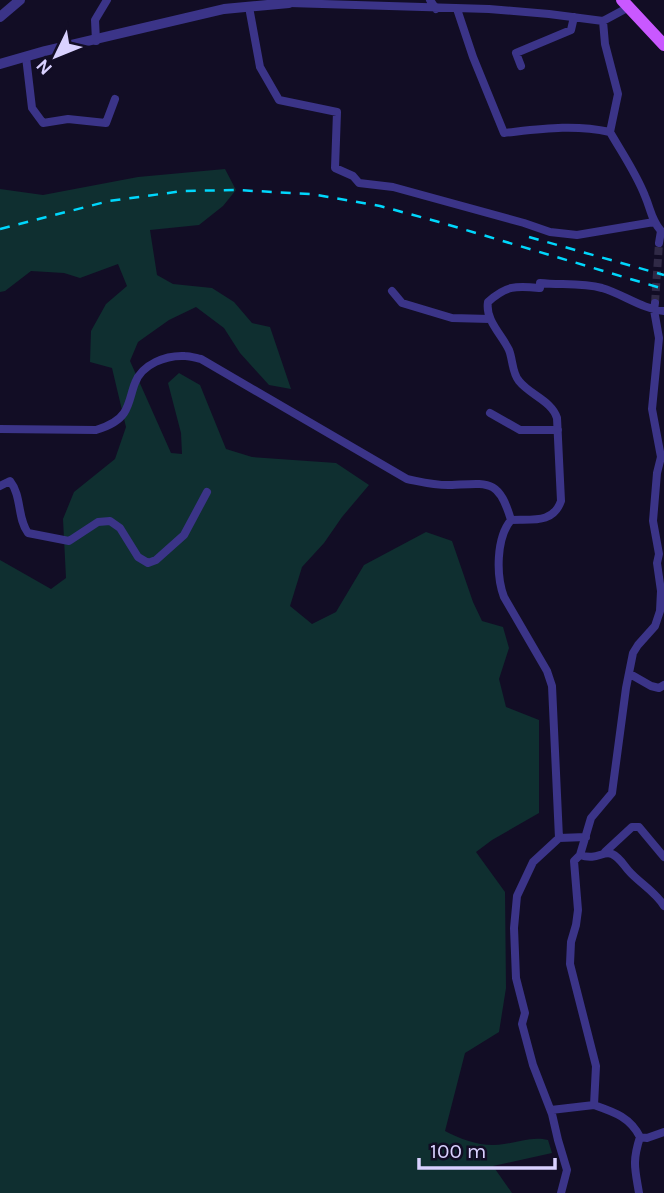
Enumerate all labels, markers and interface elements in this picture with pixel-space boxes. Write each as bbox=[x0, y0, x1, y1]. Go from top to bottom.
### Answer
north arrow bbox=[21, 21, 91, 91]
text: N bbox=[32, 54, 57, 79]
scale bar bbox=[419, 1126, 556, 1170]
text: 100 m bbox=[430, 1139, 487, 1163]

